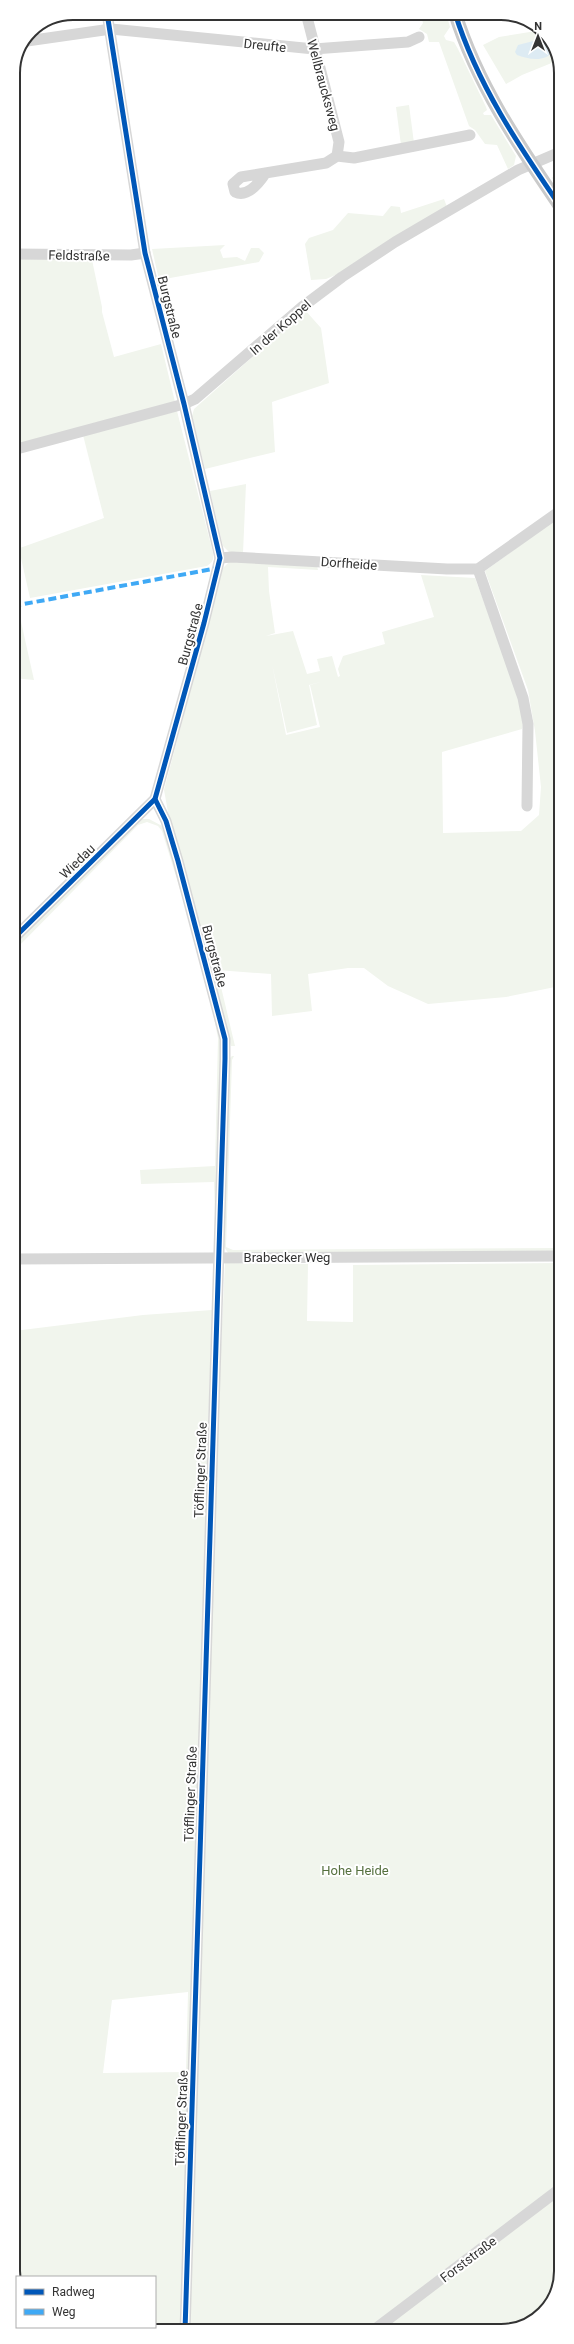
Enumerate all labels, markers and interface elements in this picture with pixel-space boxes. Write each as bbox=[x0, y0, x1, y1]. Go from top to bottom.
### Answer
north arrow bbox=[518, 16, 558, 56]
text: N bbox=[534, 20, 542, 33]
street label: Dreufte bbox=[243, 36, 287, 55]
street label: Wellbraucksweg bbox=[304, 38, 343, 133]
street label: Feldstraße bbox=[48, 247, 110, 264]
street label: Burgstraße bbox=[155, 274, 185, 340]
street label: In der Koppel bbox=[247, 297, 314, 358]
street label: Dorfheide bbox=[320, 554, 378, 573]
street label: Burgstraße bbox=[175, 601, 206, 667]
street label: Wiedau bbox=[57, 841, 98, 882]
street label: Burgstraße bbox=[199, 923, 230, 989]
street label: Brabecker Weg bbox=[244, 1250, 330, 1265]
street label: Töfflinger Straße bbox=[191, 1422, 210, 1518]
street label: Töfflinger Straße bbox=[181, 1746, 200, 1842]
park label: Hohe Heide bbox=[321, 1863, 389, 1878]
street label: Töfflinger Straße bbox=[172, 2070, 191, 2166]
street label: Forststraße bbox=[437, 2233, 500, 2285]
legend bbox=[16, 2276, 156, 2328]
text: Radweg bbox=[52, 2285, 95, 2299]
text: Weg bbox=[52, 2305, 76, 2319]

